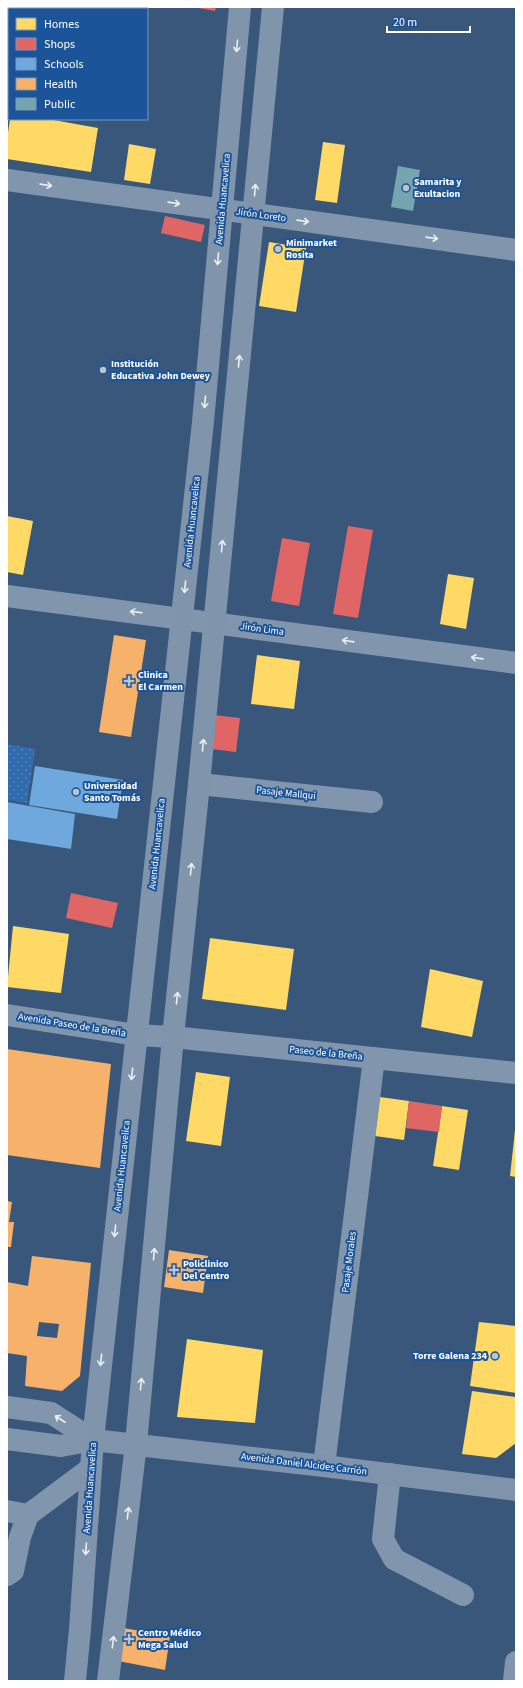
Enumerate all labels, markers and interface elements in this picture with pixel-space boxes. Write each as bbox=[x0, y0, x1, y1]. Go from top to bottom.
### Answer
legend bbox=[8, 8, 148, 120]
scale bar bbox=[387, 8, 470, 34]
text: 20 m bbox=[393, 14, 417, 31]
text: Homes bbox=[44, 16, 79, 33]
text: Shops bbox=[44, 36, 75, 53]
one-way arrow bbox=[233, 39, 240, 52]
text: Schools bbox=[44, 56, 84, 73]
text: Health bbox=[44, 76, 77, 93]
text: Public bbox=[44, 96, 76, 113]
street label: Avenida Huancavelica bbox=[212, 153, 234, 245]
place label: Samarita y Exultacion bbox=[414, 175, 462, 201]
one-way arrow bbox=[39, 181, 52, 189]
marker: Samarita y Exultacion bbox=[401, 183, 411, 193]
one-way arrow bbox=[252, 184, 259, 197]
one-way arrow bbox=[167, 199, 180, 207]
street label: Jirón Loreto bbox=[235, 205, 287, 225]
one-way arrow bbox=[296, 217, 309, 225]
one-way arrow bbox=[425, 234, 438, 242]
place label: Minimarket Rosita bbox=[286, 236, 337, 262]
marker: Minimarket Rosita bbox=[273, 244, 283, 254]
one-way arrow bbox=[214, 252, 221, 265]
one-way arrow bbox=[236, 355, 243, 368]
place label: Institución Educativa John Dewey bbox=[111, 357, 211, 383]
marker: Institución Educativa John Dewey bbox=[98, 365, 108, 375]
one-way arrow bbox=[201, 395, 209, 408]
street label: Avenida Huancavelica bbox=[180, 476, 204, 568]
one-way arrow bbox=[218, 540, 226, 553]
one-way arrow bbox=[182, 580, 189, 593]
one-way arrow bbox=[130, 608, 143, 616]
street label: Jirón Lima bbox=[239, 619, 285, 639]
one-way arrow bbox=[342, 637, 355, 645]
one-way arrow bbox=[471, 654, 484, 662]
place label: Clinica El Carmen bbox=[138, 668, 183, 694]
marker: Clinica El Carmen bbox=[123, 675, 135, 687]
one-way arrow bbox=[199, 739, 207, 752]
place label: Universidad Santo Tomás bbox=[84, 779, 141, 805]
street label: Pasaje Mallqui bbox=[256, 783, 316, 803]
marker: Universidad Santo Tomás bbox=[71, 787, 81, 797]
street label: Avenida Huancavelica bbox=[145, 798, 169, 890]
one-way arrow bbox=[187, 863, 194, 876]
one-way arrow bbox=[173, 992, 181, 1005]
street label: Avenida Paseo de la Breña bbox=[17, 1010, 127, 1040]
street label: Paseo de la Breña bbox=[289, 1042, 363, 1064]
one-way arrow bbox=[128, 1067, 136, 1080]
street label: Avenida Huancavelica bbox=[110, 1120, 134, 1212]
one-way arrow bbox=[111, 1224, 119, 1237]
street label: Pasaje Morales bbox=[338, 1231, 360, 1293]
one-way arrow bbox=[150, 1248, 157, 1261]
place label: Policlinico Del Centro bbox=[183, 1257, 230, 1283]
marker: Policlinico Del Centro bbox=[168, 1264, 180, 1276]
place label: Torre Galena 234 bbox=[413, 1349, 488, 1363]
marker: Torre Galena 234 bbox=[490, 1351, 500, 1361]
one-way arrow bbox=[98, 1353, 105, 1366]
one-way arrow bbox=[138, 1378, 145, 1391]
one-way arrow bbox=[55, 1415, 66, 1423]
street label: Avenida Huancavelica bbox=[80, 1442, 100, 1534]
street label: Avenida Daniel Alcides Carrión bbox=[240, 1449, 368, 1479]
one-way arrow bbox=[124, 1507, 132, 1520]
one-way arrow bbox=[82, 1542, 89, 1555]
place label: Centro Médico Mega Salud bbox=[138, 1626, 202, 1652]
marker: Centro Médico Mega Salud bbox=[123, 1633, 135, 1645]
one-way arrow bbox=[109, 1636, 116, 1649]

